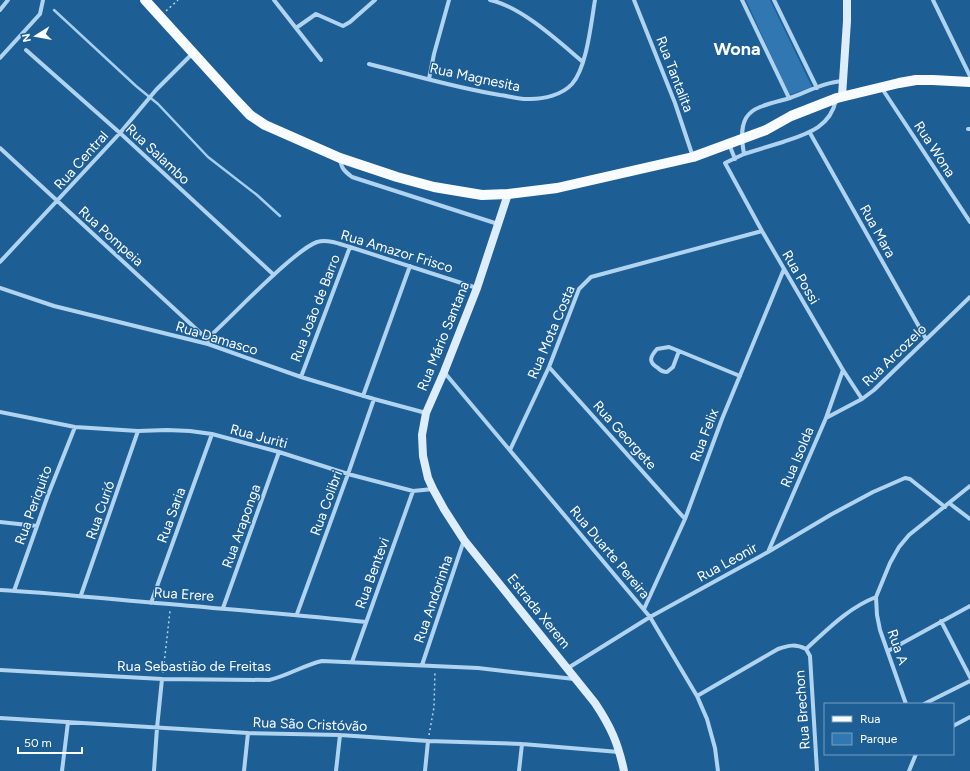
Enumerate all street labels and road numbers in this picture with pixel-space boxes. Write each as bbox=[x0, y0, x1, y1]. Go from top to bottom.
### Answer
street label: Rua Tantalita bbox=[652, 34, 697, 115]
street label: Rua Magnesita bbox=[428, 60, 522, 95]
street label: Rua Wona bbox=[910, 118, 959, 180]
street label: Rua Salambo bbox=[122, 120, 193, 188]
street label: Rua Central bbox=[51, 128, 112, 193]
street label: Rua Mara bbox=[856, 202, 899, 261]
street label: Rua Pompeia bbox=[75, 203, 147, 270]
street label: Rua Amazor Frisco bbox=[339, 226, 455, 277]
street label: Rua Possi bbox=[778, 247, 823, 307]
street label: Rua Joāo de Barro bbox=[287, 252, 344, 364]
street label: Rua Mário Santana bbox=[414, 279, 473, 393]
street label: Rua Mota Costa bbox=[524, 283, 579, 382]
street label: Rua Damasco bbox=[174, 318, 260, 359]
street label: Rua Arcozelo bbox=[859, 320, 930, 390]
street label: Rua Georgete bbox=[589, 397, 660, 474]
street label: Rua Felix bbox=[687, 406, 722, 464]
street label: Rua Juriti bbox=[228, 421, 289, 452]
street label: Rua Isolda bbox=[777, 424, 818, 490]
street label: Rua Periquito bbox=[11, 463, 56, 547]
street label: Rua Colibri bbox=[307, 468, 346, 538]
street label: Rua Curió bbox=[82, 478, 118, 542]
street label: Rua Araponga bbox=[218, 482, 265, 570]
street label: Rua Saria bbox=[154, 485, 189, 545]
street label: Rua Duarte Pereira bbox=[566, 502, 653, 602]
street label: Rua Bentevi bbox=[352, 535, 393, 611]
street label: Rua Leonir bbox=[694, 539, 760, 586]
street label: Rua Andorinha bbox=[411, 553, 456, 645]
street label: Estrada Xerem bbox=[503, 571, 574, 652]
street label: Rua Erere bbox=[153, 584, 215, 605]
street label: Rua A bbox=[884, 627, 912, 668]
street label: Rua Sebastião de Freitas bbox=[117, 658, 271, 675]
street label: Rua Brechon bbox=[791, 670, 814, 750]
street label: Rua São Cristóvão bbox=[252, 714, 368, 735]

